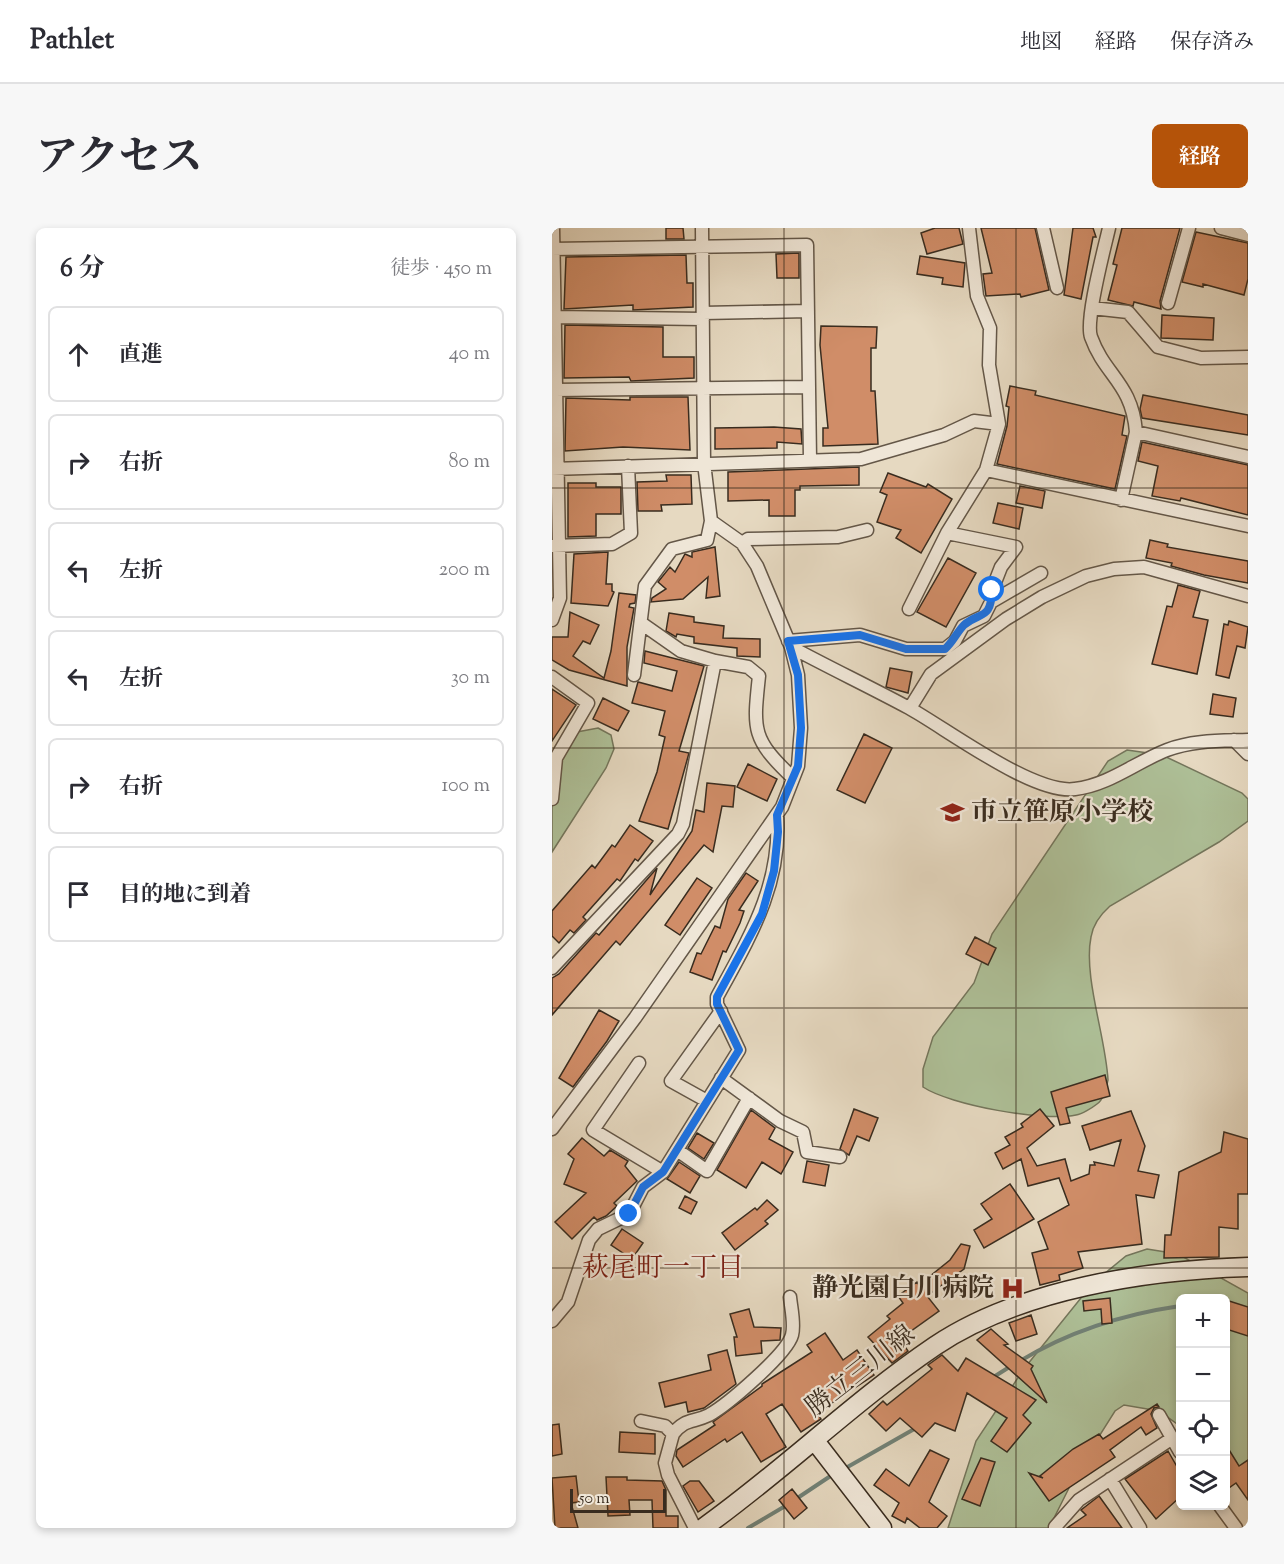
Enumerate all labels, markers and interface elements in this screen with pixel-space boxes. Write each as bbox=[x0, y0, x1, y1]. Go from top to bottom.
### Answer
text: Pathlet bbox=[30, 21, 114, 61]
text: 地図 bbox=[1020, 28, 1062, 58]
text: 経路 bbox=[1095, 28, 1137, 58]
text: 保存済み bbox=[1170, 28, 1254, 58]
button: 経路 bbox=[1152, 124, 1248, 188]
text: アクセス bbox=[36, 130, 203, 190]
text: 6 分 bbox=[60, 251, 104, 288]
text: 徒歩 · 450 m bbox=[390, 255, 492, 284]
icon: ahead bbox=[62, 338, 95, 371]
text: 直進 bbox=[119, 340, 163, 372]
text: 40 m bbox=[449, 340, 490, 369]
icon: right bbox=[62, 446, 95, 479]
text: 右折 bbox=[119, 448, 163, 480]
text: 80 m bbox=[449, 448, 490, 477]
icon: left bbox=[62, 554, 95, 587]
text: 左折 bbox=[119, 556, 163, 588]
text: 200 m bbox=[439, 556, 490, 585]
route start bbox=[978, 576, 1004, 602]
icon: left bbox=[62, 662, 95, 695]
text: 左折 bbox=[119, 664, 163, 696]
text: 30 m bbox=[451, 664, 490, 693]
icon: right bbox=[62, 770, 95, 803]
text: 右折 bbox=[119, 772, 163, 804]
text: 100 m bbox=[441, 772, 490, 801]
place label: 市立笹原小学校 bbox=[971, 795, 1153, 832]
school or university icon: 市立笹原小学校 bbox=[940, 800, 966, 826]
icon: arrive bbox=[62, 878, 95, 911]
text: 目的地に到着 bbox=[119, 880, 251, 912]
route end bbox=[615, 1200, 641, 1226]
district label: 萩尾町一丁目 bbox=[582, 1250, 744, 1289]
place label: 静光園白川病院 bbox=[812, 1271, 994, 1308]
hospital icon: 静光園白川病院 bbox=[999, 1276, 1025, 1302]
map controls bbox=[1176, 1294, 1230, 1510]
button: + bbox=[1176, 1294, 1230, 1348]
street label: 勝立三川線 bbox=[798, 1317, 924, 1427]
button: − bbox=[1176, 1348, 1230, 1402]
button: locate bbox=[1176, 1402, 1230, 1456]
button: layers bbox=[1176, 1456, 1230, 1510]
scale bar bbox=[570, 1486, 666, 1514]
text: 50 m bbox=[579, 1488, 610, 1511]

